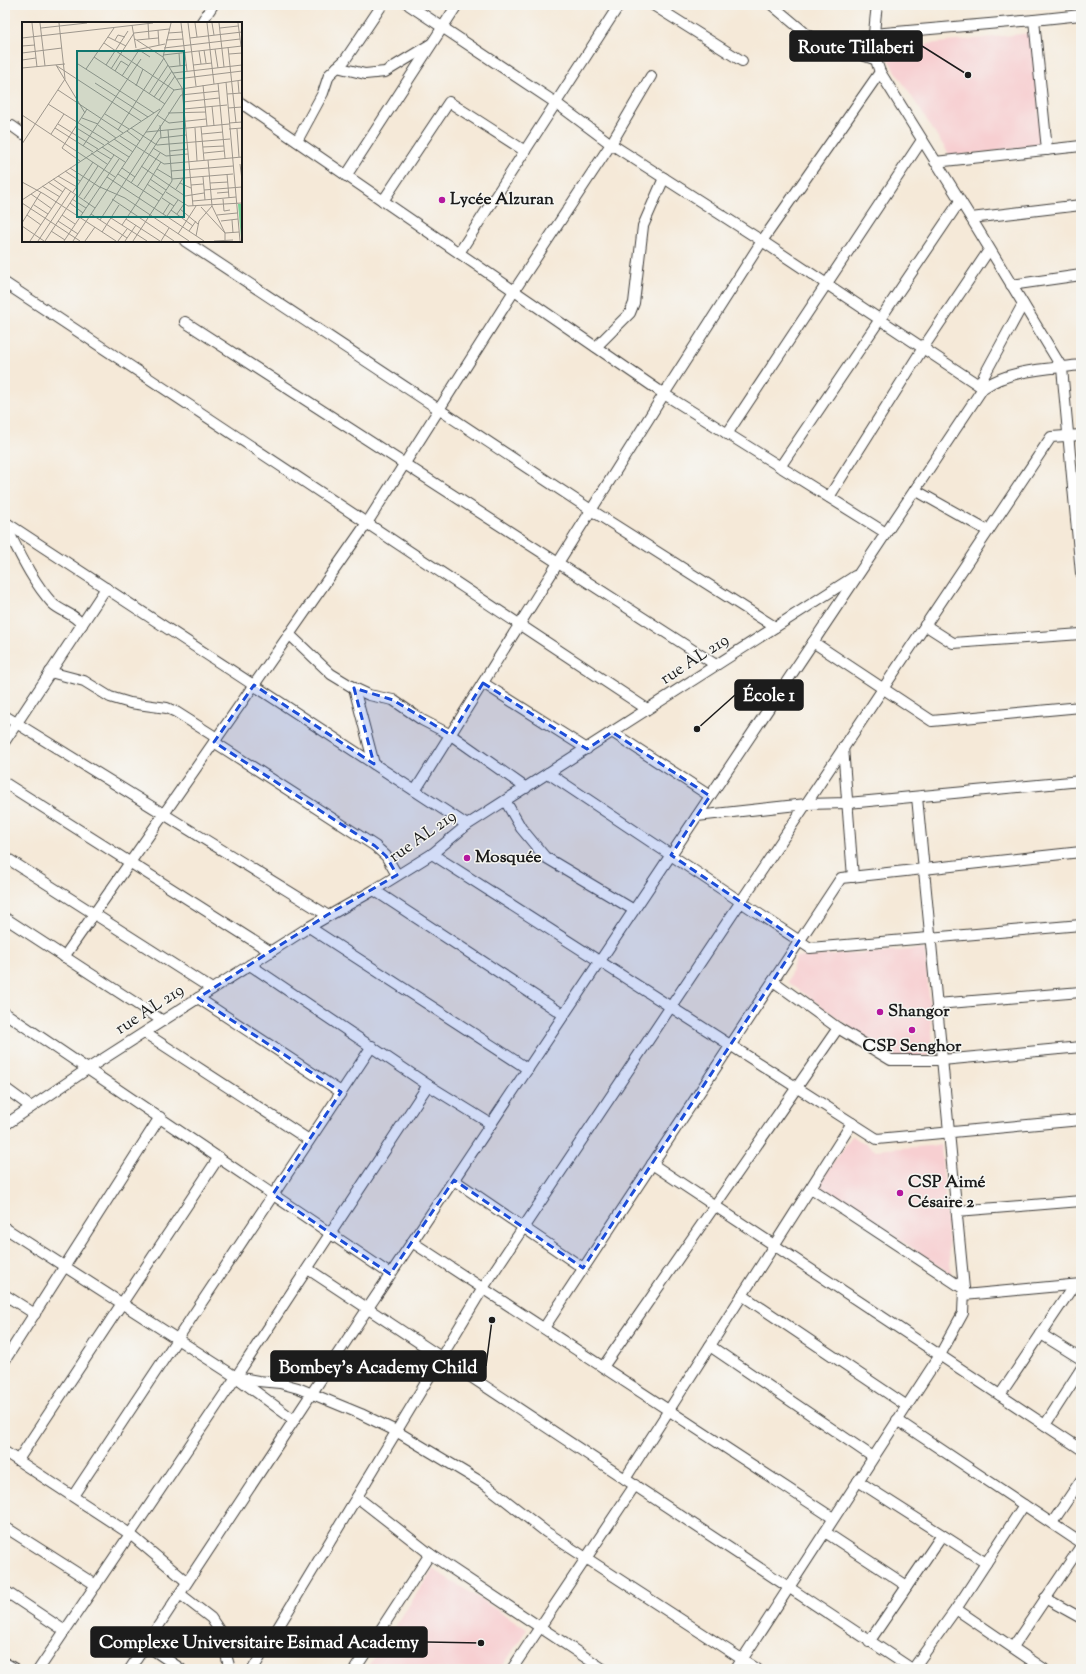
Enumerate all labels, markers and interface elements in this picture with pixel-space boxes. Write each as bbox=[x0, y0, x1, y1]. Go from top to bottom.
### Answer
inset map bbox=[22, 22, 242, 242]
callout: Route Tillaberi bbox=[790, 31, 922, 61]
text: Route Tillaberi bbox=[798, 36, 915, 62]
place label: Lycée Alzuran bbox=[450, 188, 555, 212]
marker: Lycée Alzuran bbox=[437, 195, 447, 205]
street label: rue AL 219 bbox=[656, 629, 734, 691]
callout: École 1 bbox=[735, 680, 803, 710]
text: École 1 bbox=[743, 683, 796, 710]
street label: rue AL 219 bbox=[384, 805, 462, 869]
place label: Mosquée bbox=[475, 846, 541, 870]
marker: Mosquée bbox=[462, 853, 472, 863]
street label: rue AL 219 bbox=[111, 979, 189, 1041]
place label: Shangor bbox=[888, 1000, 950, 1024]
marker: Shangor bbox=[875, 1007, 885, 1017]
marker: CSP Senghor bbox=[907, 1025, 917, 1035]
place label: CSP Senghor bbox=[863, 1035, 962, 1059]
place label: CSP Aimé Césaire 2 bbox=[908, 1171, 986, 1215]
marker: CSP Aimé Césaire 2 bbox=[895, 1188, 905, 1198]
callout: Bombey's Academy Child bbox=[271, 1351, 486, 1381]
text: Bombey's Academy Child bbox=[279, 1356, 478, 1382]
callout: Complexe Universitaire Esimad Academy bbox=[91, 1627, 427, 1657]
text: Complexe Universitaire Esimad Academy bbox=[99, 1631, 419, 1657]

